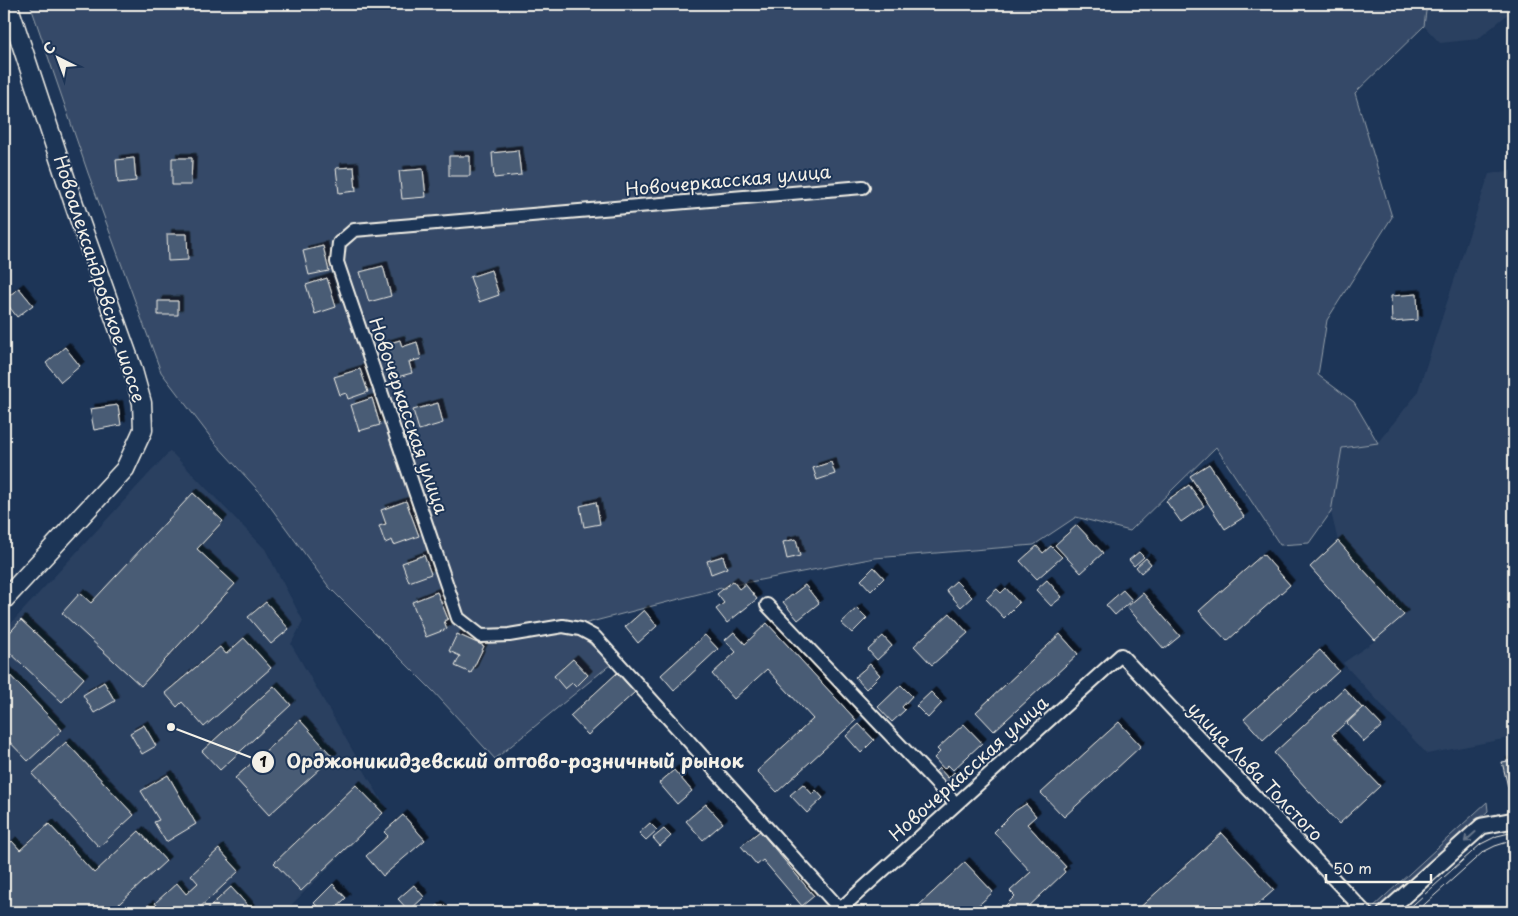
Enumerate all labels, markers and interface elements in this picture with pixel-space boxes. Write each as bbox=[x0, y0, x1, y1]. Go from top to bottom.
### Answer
north arrow bbox=[32, 32, 82, 82]
text: С bbox=[38, 37, 60, 59]
street label: Новоалександровское шоссе bbox=[48, 151, 153, 406]
street label: Новочеркасская улица bbox=[624, 157, 833, 202]
street label: Новочеркасская улица bbox=[363, 314, 456, 518]
street label: Новочеркасская улица bbox=[882, 688, 1054, 847]
street label: улица Льва Толстого bbox=[1182, 695, 1330, 847]
callout: Орджоникидзевский оптово-розничный рынок bbox=[250, 745, 754, 779]
text: Орджоникидзевский оптово-розничный рынок bbox=[287, 746, 744, 774]
text: 1 bbox=[259, 749, 267, 772]
one-way arrow bbox=[1464, 831, 1477, 843]
scale bar bbox=[1326, 851, 1430, 883]
text: 50 m bbox=[1333, 856, 1372, 879]

